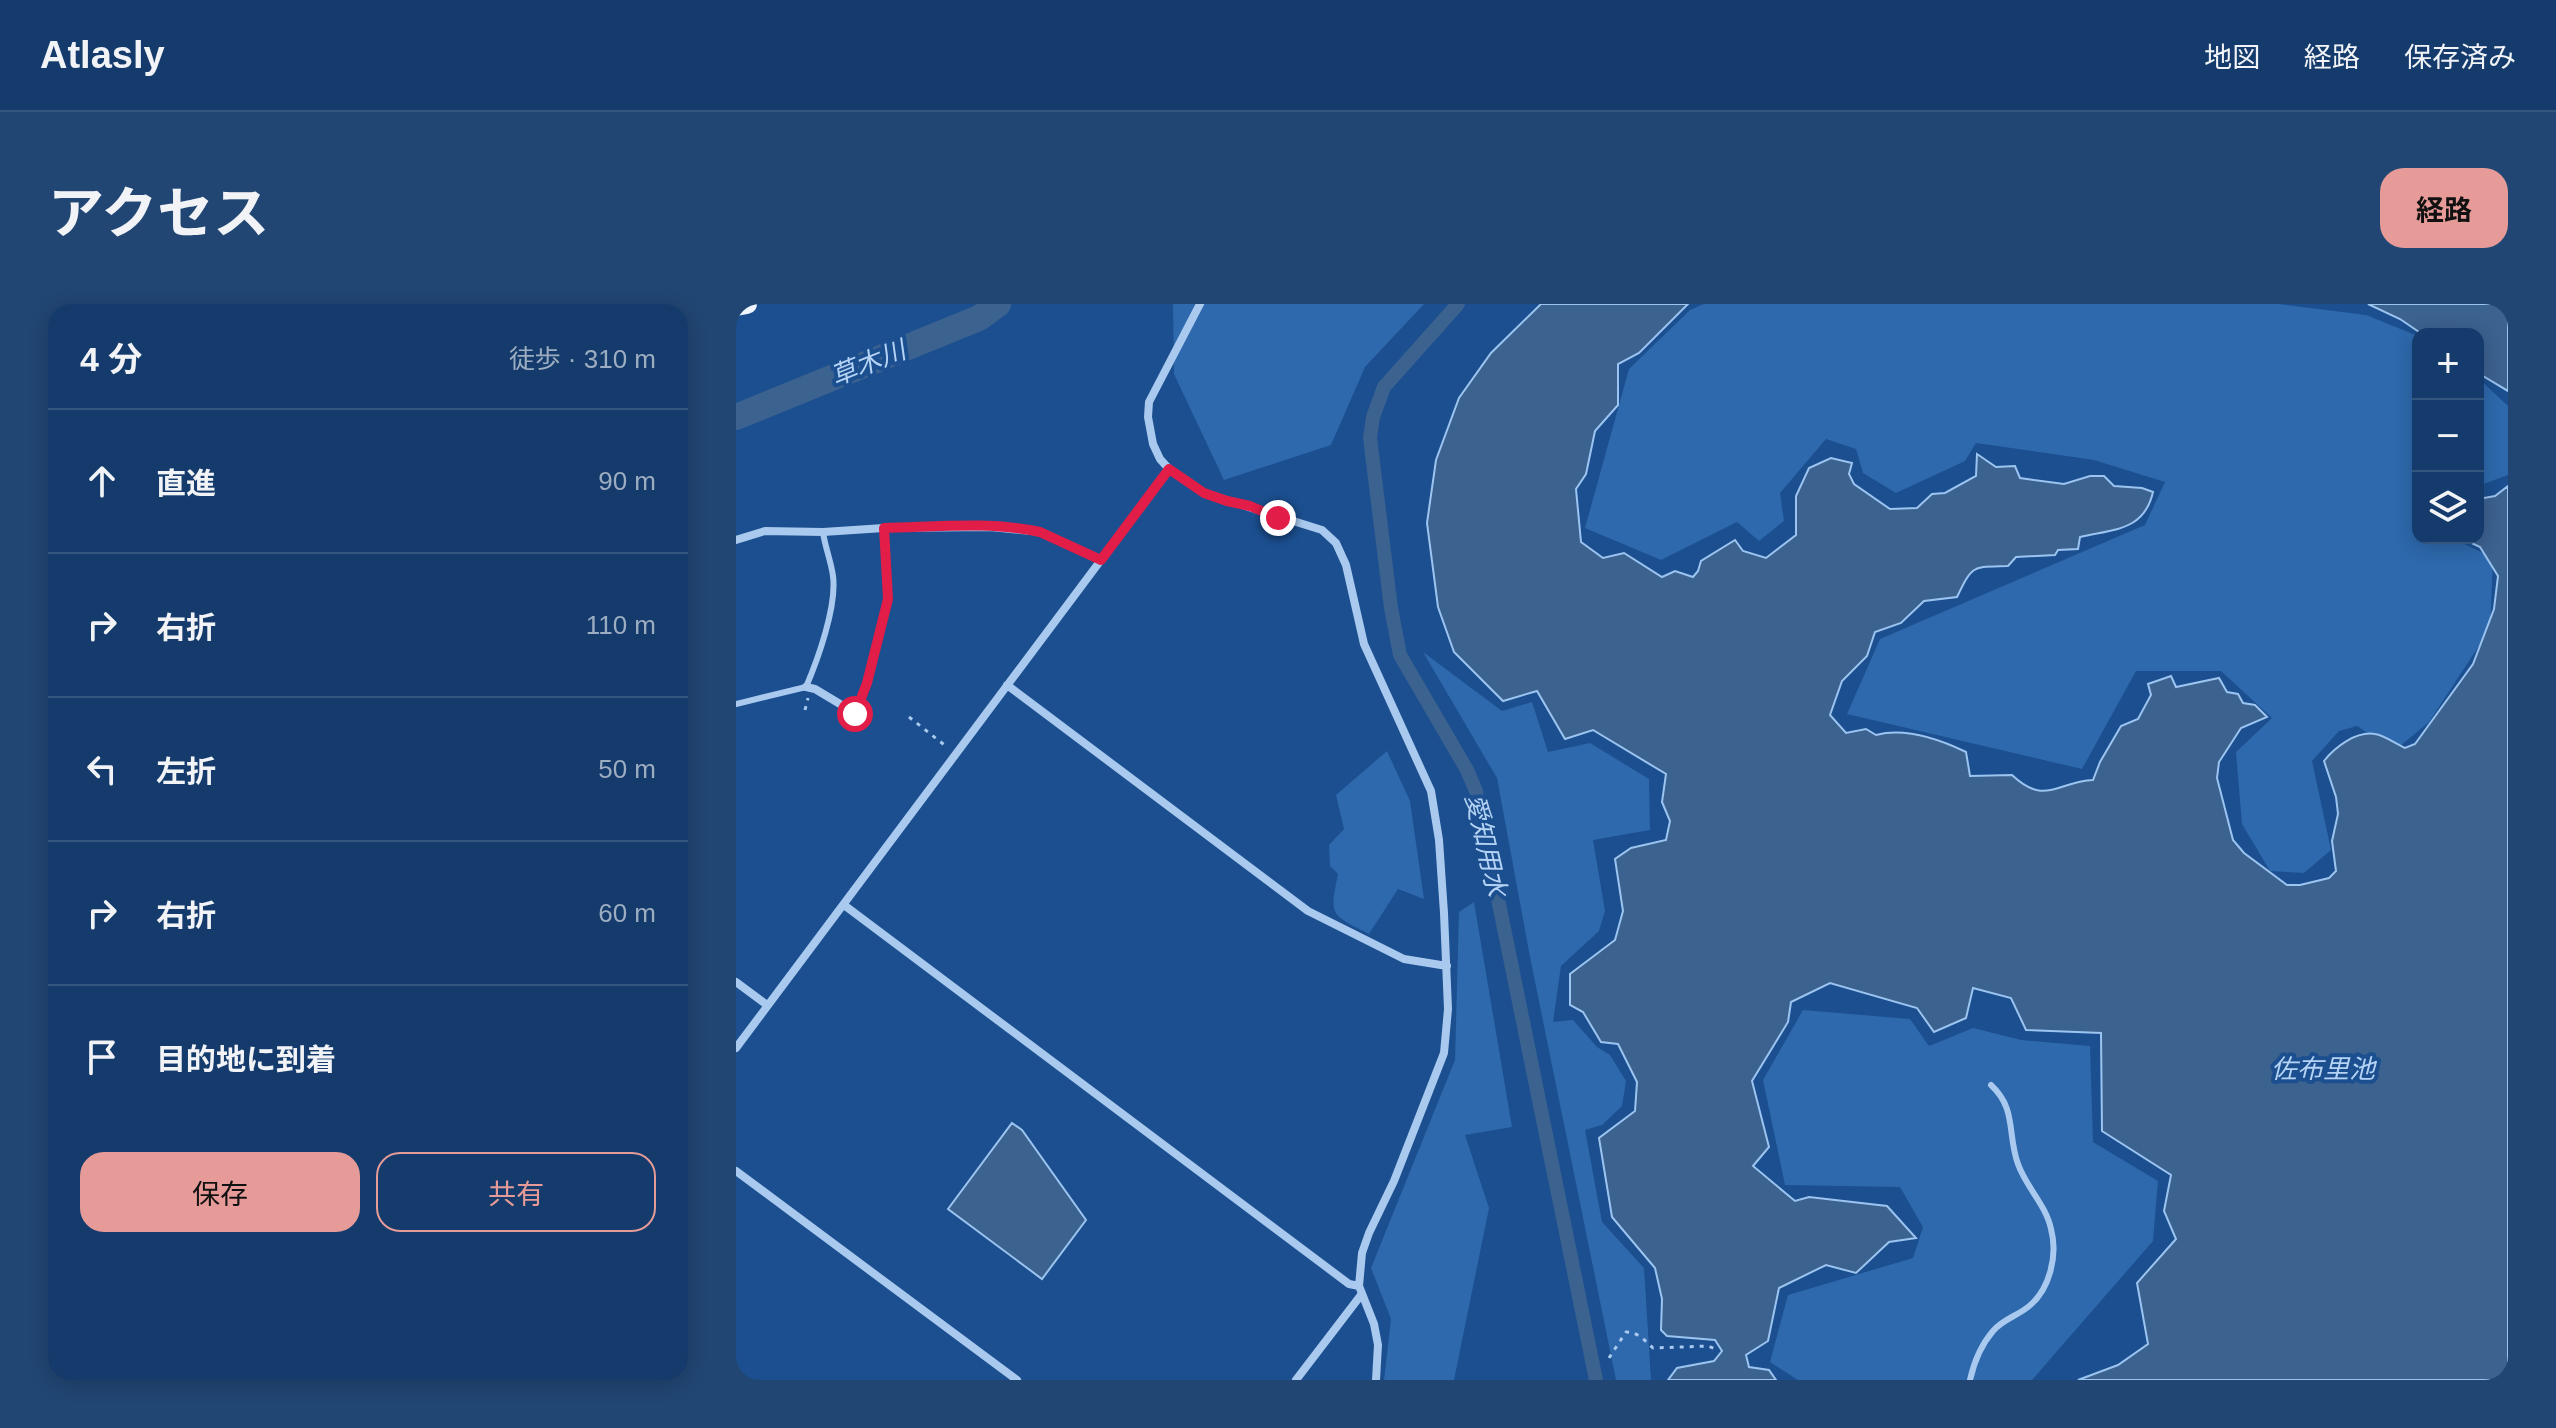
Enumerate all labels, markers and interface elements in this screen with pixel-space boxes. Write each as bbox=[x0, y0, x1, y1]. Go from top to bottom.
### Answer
text: Atlasly bbox=[40, 34, 165, 76]
text: 地図 bbox=[2204, 42, 2260, 73]
text: 経路 bbox=[2304, 42, 2360, 73]
text: 保存済み bbox=[2404, 42, 2516, 73]
button: 経路 bbox=[2380, 168, 2508, 248]
text: アクセス bbox=[48, 182, 269, 245]
map controls bbox=[2412, 328, 2484, 544]
button: + bbox=[2412, 328, 2484, 400]
water label: 草木川 bbox=[826, 333, 913, 392]
text: 4 分 bbox=[80, 340, 142, 378]
text: 徒歩 · 310 m bbox=[509, 344, 656, 374]
button: − bbox=[2412, 400, 2484, 472]
icon: ahead bbox=[80, 459, 124, 503]
text: 90 m bbox=[598, 466, 656, 496]
text: 直進 bbox=[156, 467, 216, 500]
button: layers bbox=[2412, 472, 2484, 544]
route end bbox=[1260, 500, 1296, 536]
icon: right bbox=[80, 603, 124, 647]
text: 110 m bbox=[586, 610, 656, 640]
text: 右折 bbox=[156, 611, 216, 644]
route start bbox=[837, 696, 873, 732]
icon: left bbox=[80, 747, 124, 791]
text: 50 m bbox=[598, 754, 656, 784]
text: 左折 bbox=[156, 755, 216, 788]
water label: 愛知用水 bbox=[1460, 791, 1513, 902]
icon: right bbox=[80, 891, 124, 935]
text: 60 m bbox=[598, 898, 656, 928]
text: 右折 bbox=[156, 899, 216, 932]
icon: arrive bbox=[80, 1035, 124, 1079]
text: 目的地に到着 bbox=[156, 1043, 336, 1076]
water label: 佐布里池 bbox=[2271, 1054, 2378, 1084]
button: 保存 bbox=[80, 1152, 360, 1232]
button: 共有 bbox=[376, 1152, 656, 1232]

